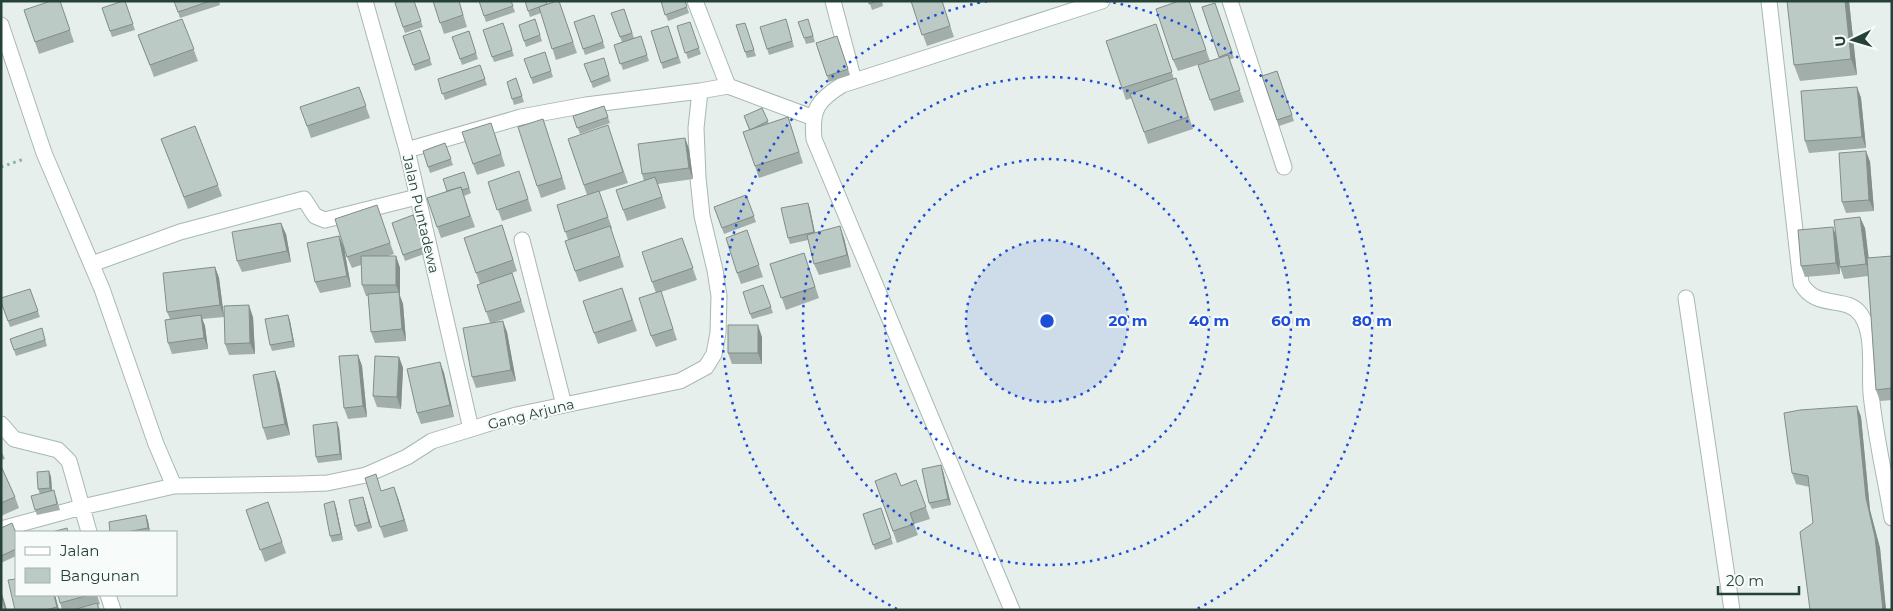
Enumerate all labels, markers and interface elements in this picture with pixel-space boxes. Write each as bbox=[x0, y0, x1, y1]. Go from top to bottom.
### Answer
north arrow bbox=[1828, 15, 1878, 65]
text: U bbox=[1831, 35, 1849, 47]
street label: Jalan Puntadewa bbox=[398, 152, 443, 275]
text: 20 m bbox=[1108, 311, 1148, 330]
text: 40 m bbox=[1189, 311, 1229, 330]
text: 60 m bbox=[1271, 311, 1311, 330]
text: 80 m bbox=[1352, 311, 1392, 330]
centre of rings bbox=[1038, 312, 1056, 330]
street label: Gang Arjuna bbox=[486, 395, 576, 433]
legend bbox=[15, 531, 178, 596]
text: Jalan bbox=[59, 541, 99, 560]
scale bar bbox=[1718, 564, 1799, 596]
text: Bangunan bbox=[60, 566, 140, 585]
text: 20 m bbox=[1726, 571, 1764, 590]

